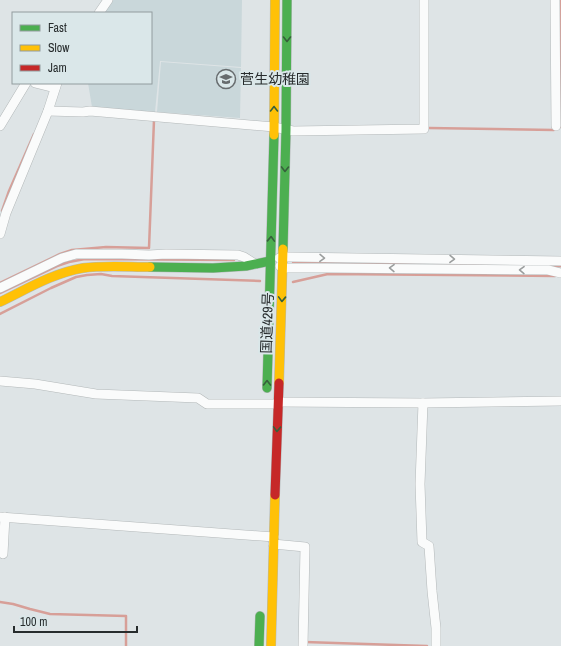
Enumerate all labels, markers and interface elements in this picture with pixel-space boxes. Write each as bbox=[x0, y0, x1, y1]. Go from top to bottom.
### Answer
legend bbox=[12, 12, 152, 84]
text: Fast bbox=[48, 20, 67, 36]
one-way arrow bbox=[283, 36, 291, 42]
text: Slow bbox=[48, 40, 70, 56]
text: Jam bbox=[48, 60, 67, 76]
school or university icon: 菅生幼稚園 bbox=[215, 68, 237, 90]
place label: 菅生幼稚園 bbox=[240, 70, 310, 88]
one-way arrow bbox=[270, 106, 278, 112]
one-way arrow bbox=[281, 166, 289, 172]
one-way arrow bbox=[266, 236, 275, 242]
one-way arrow bbox=[319, 254, 325, 262]
one-way arrow bbox=[449, 255, 455, 263]
one-way arrow bbox=[389, 264, 395, 273]
one-way arrow bbox=[519, 266, 525, 274]
street label: 国道429号 bbox=[257, 292, 277, 354]
one-way arrow bbox=[277, 296, 286, 302]
one-way arrow bbox=[263, 380, 271, 386]
one-way arrow bbox=[273, 426, 281, 432]
scale bar bbox=[14, 608, 137, 634]
text: 100 m bbox=[20, 614, 47, 630]

